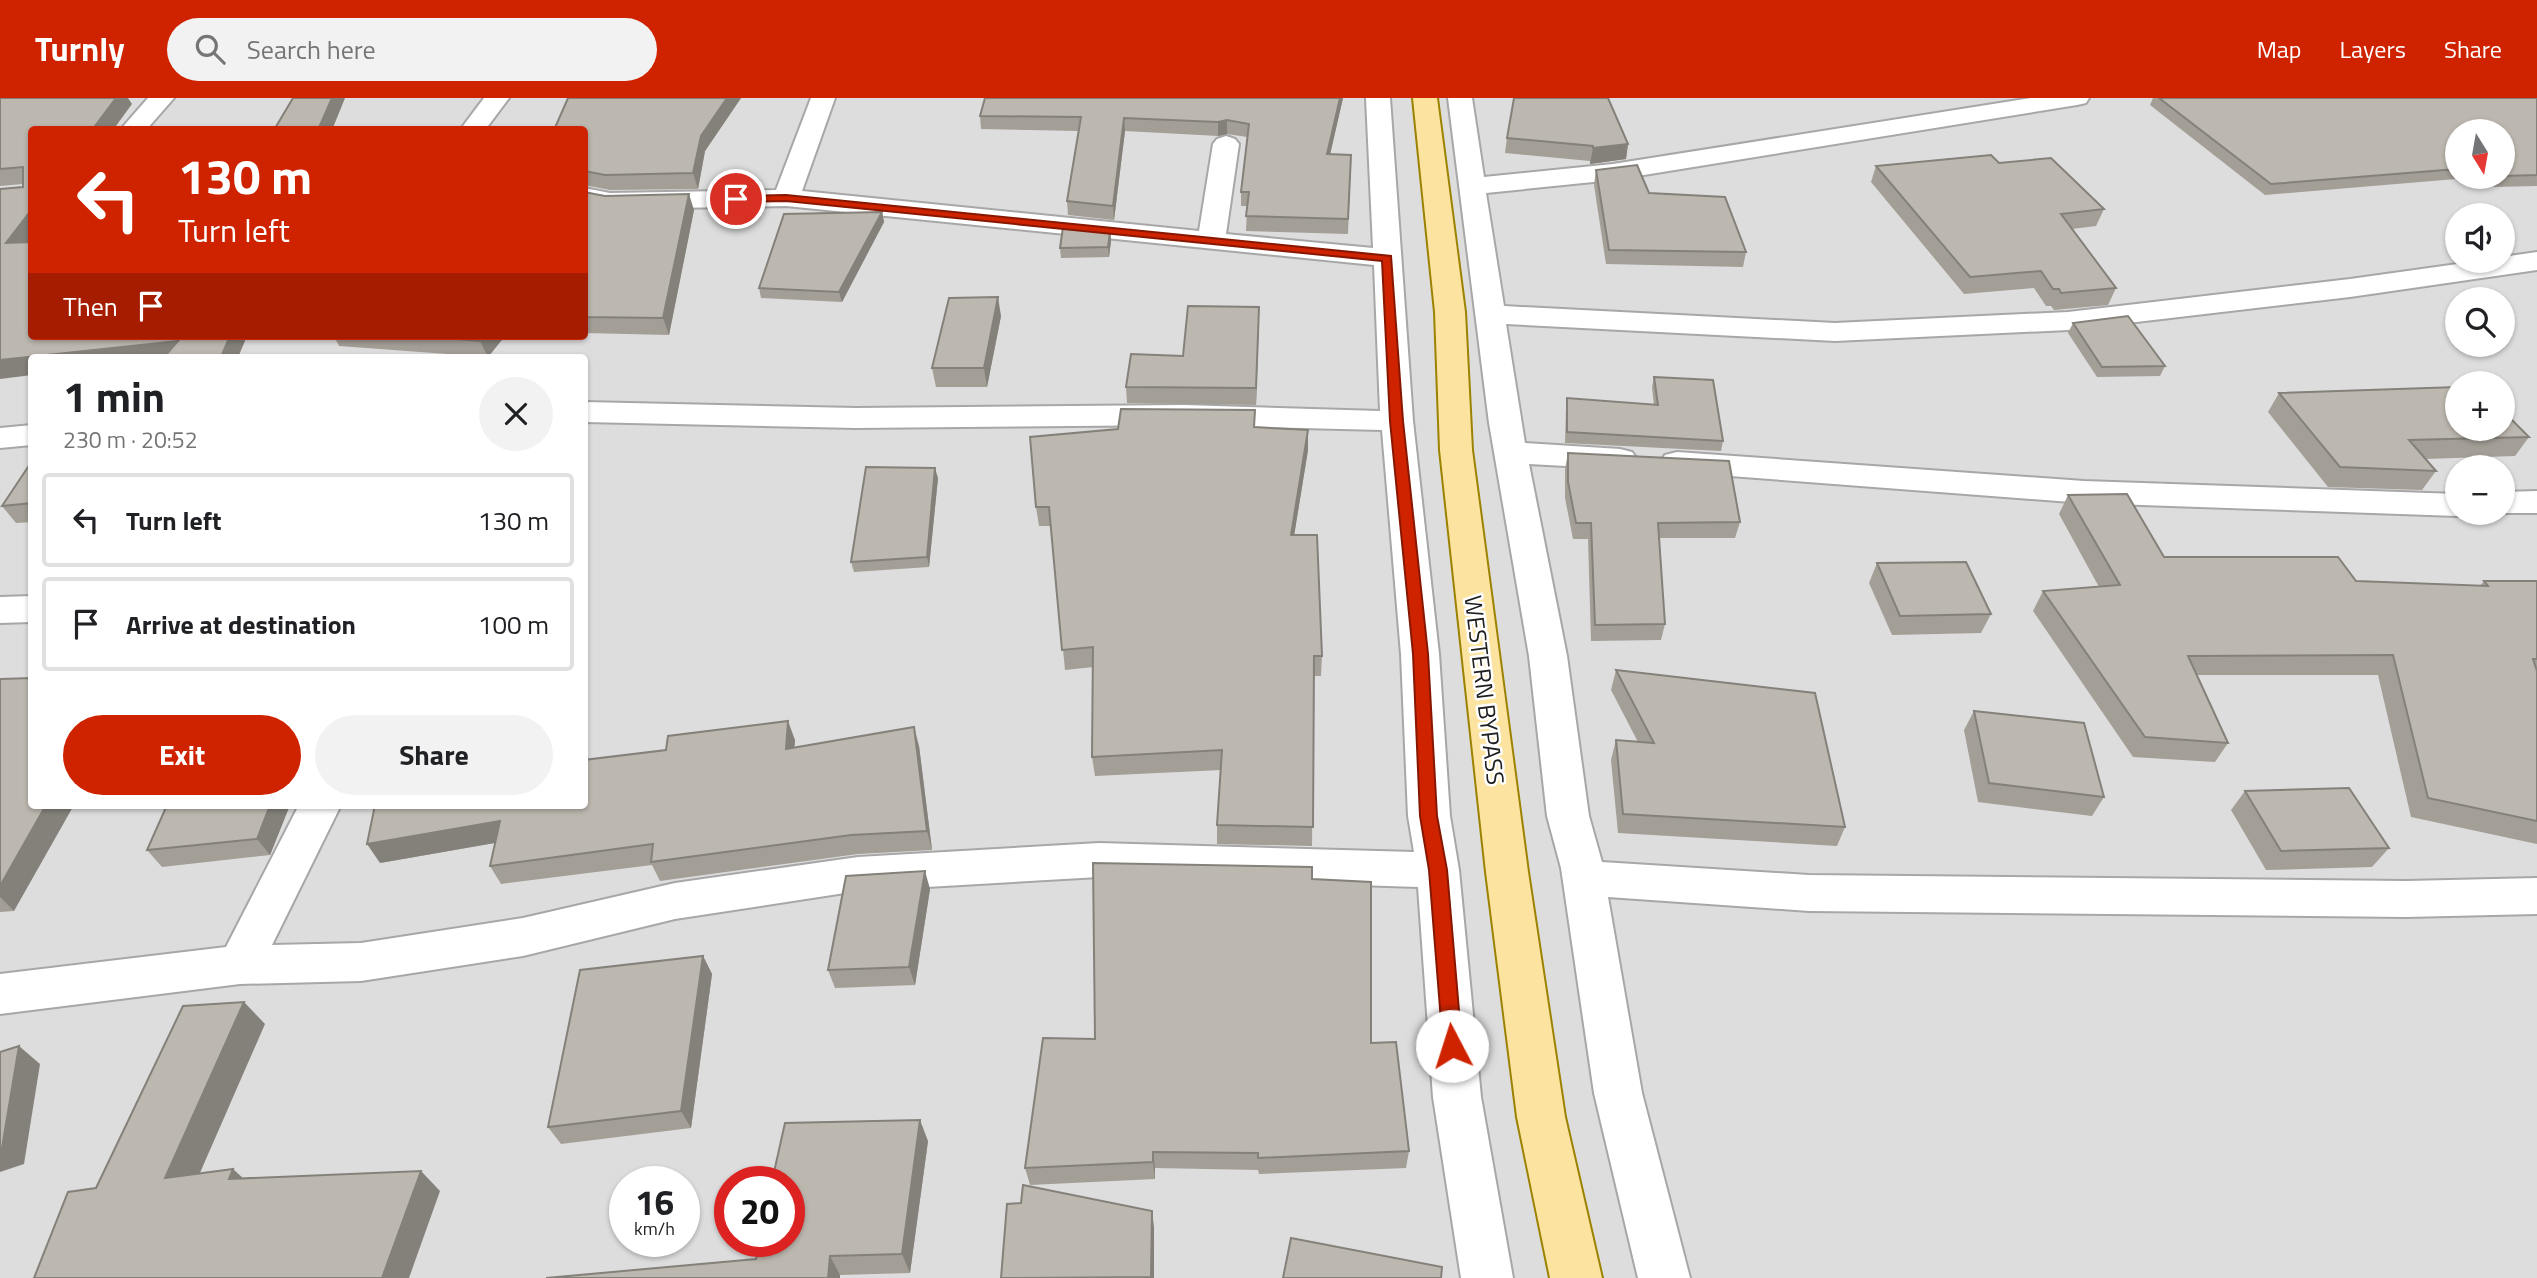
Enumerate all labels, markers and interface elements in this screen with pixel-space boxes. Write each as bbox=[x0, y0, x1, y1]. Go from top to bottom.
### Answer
search box bbox=[167, 18, 657, 81]
text: Turnly bbox=[35, 24, 125, 74]
icon: search bbox=[191, 30, 229, 68]
text: Search here bbox=[247, 30, 376, 69]
text: Map bbox=[2257, 31, 2302, 67]
text: Layers bbox=[2340, 31, 2406, 67]
text: Share bbox=[2444, 31, 2502, 67]
north arrow bbox=[2445, 119, 2515, 189]
map controls bbox=[2445, 119, 2515, 525]
text: 130 m bbox=[178, 138, 312, 213]
icon: left bbox=[63, 154, 154, 245]
pin bbox=[706, 169, 766, 229]
icon: arrive bbox=[717, 180, 755, 218]
button: sound bbox=[2445, 203, 2515, 273]
text: Turn left bbox=[178, 206, 290, 254]
text: Then bbox=[63, 287, 118, 326]
icon: arrive bbox=[132, 287, 170, 325]
button: search bbox=[2445, 287, 2515, 357]
text: 1 min bbox=[63, 364, 165, 428]
button: + bbox=[2445, 371, 2515, 441]
button: close bbox=[479, 377, 553, 451]
text: 230 m · 20:52 bbox=[63, 422, 198, 457]
button: − bbox=[2445, 455, 2515, 525]
icon: left bbox=[67, 501, 105, 539]
text: Turn left bbox=[126, 501, 221, 540]
text: 130 m bbox=[478, 501, 549, 540]
street label: WESTERN BYPASS bbox=[1456, 593, 1514, 787]
icon: arrive bbox=[67, 605, 105, 643]
text: Arrive at destination bbox=[126, 605, 356, 644]
text: 100 m bbox=[478, 605, 549, 644]
button: Exit bbox=[63, 715, 301, 795]
button: Share bbox=[315, 715, 553, 795]
position arrow bbox=[1415, 1009, 1489, 1083]
speed limit sign: 20 bbox=[714, 1166, 805, 1257]
text: 16 bbox=[635, 1175, 674, 1229]
text: km/h bbox=[634, 1215, 675, 1242]

